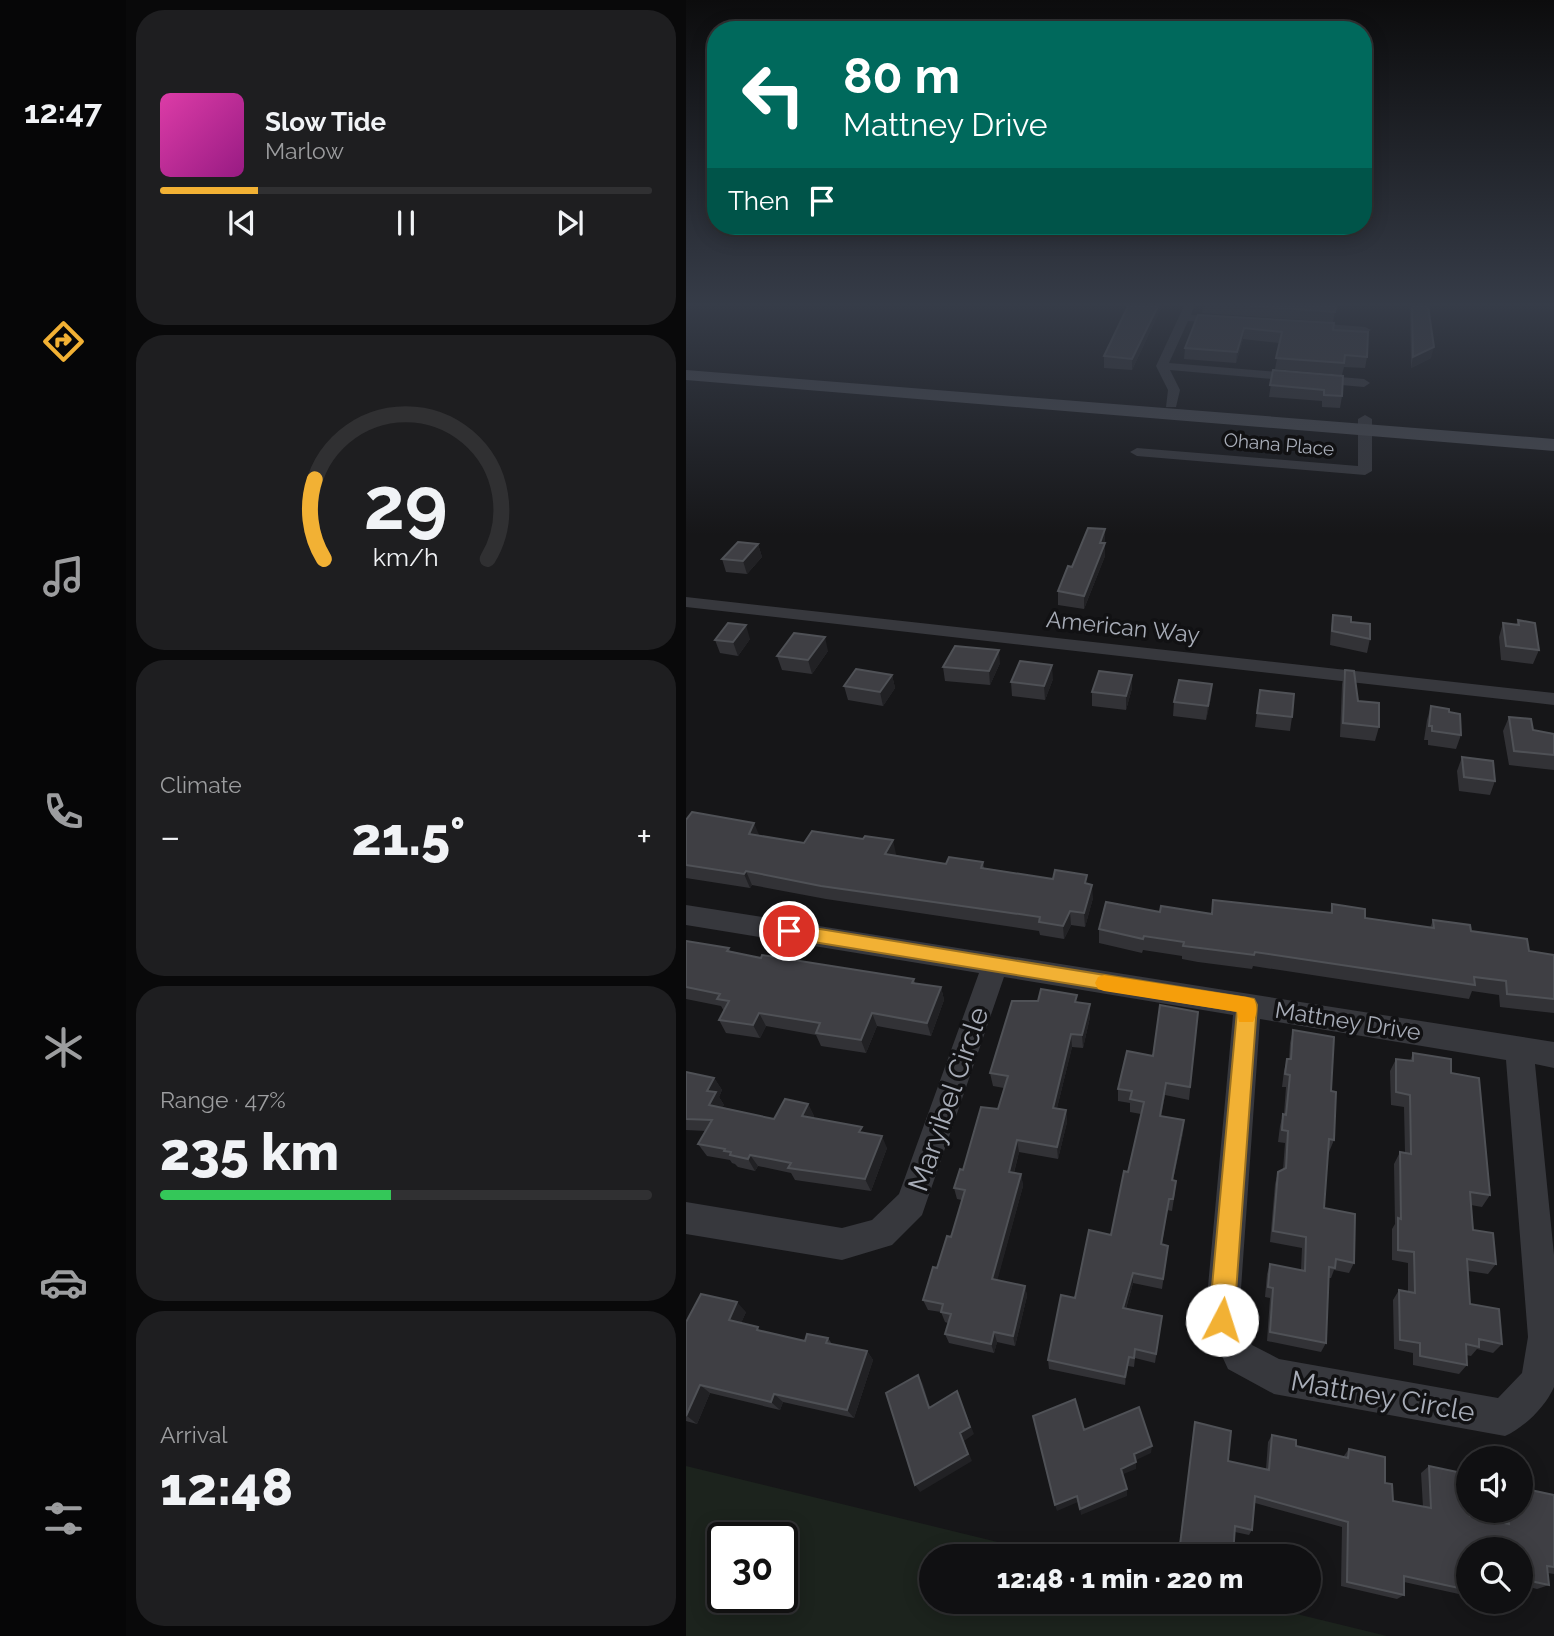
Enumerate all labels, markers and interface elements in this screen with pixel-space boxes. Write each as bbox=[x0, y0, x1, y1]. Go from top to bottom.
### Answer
text: 80 m bbox=[843, 47, 960, 104]
icon: left bbox=[728, 49, 819, 140]
text: 12:47 bbox=[24, 93, 102, 130]
text: Mattney Drive bbox=[843, 106, 1048, 143]
text: Slow Tide bbox=[265, 107, 386, 137]
text: Marlow bbox=[265, 137, 344, 164]
icon: arrive bbox=[803, 182, 841, 220]
text: Then bbox=[728, 186, 789, 216]
icon: previous bbox=[223, 204, 261, 242]
icon: pause bbox=[387, 204, 425, 242]
icon: next bbox=[551, 204, 589, 242]
icon: directions bbox=[39, 317, 88, 366]
street label: Ohana Place bbox=[1223, 428, 1335, 460]
text: 29 bbox=[364, 461, 448, 546]
text: km/h bbox=[373, 542, 439, 572]
icon: music bbox=[39, 552, 88, 601]
street label: American Way bbox=[1045, 605, 1201, 648]
text: Climate bbox=[160, 771, 242, 798]
icon: phone bbox=[39, 787, 88, 836]
text: 21.5° bbox=[351, 806, 465, 867]
text: − bbox=[160, 814, 180, 859]
text: + bbox=[636, 814, 652, 859]
pin bbox=[759, 901, 819, 961]
icon: arrive bbox=[770, 912, 808, 950]
street label: Mattney Drive bbox=[1273, 996, 1423, 1045]
street label: Maryibel Circle bbox=[902, 1003, 995, 1196]
icon: climate bbox=[39, 1023, 88, 1072]
text: Range · 47% bbox=[160, 1086, 286, 1113]
text: 235 km bbox=[160, 1121, 339, 1182]
icon: car bbox=[39, 1258, 88, 1307]
position arrow bbox=[1185, 1283, 1259, 1357]
street label: Mattney Circle bbox=[1288, 1364, 1478, 1429]
text: Arrival bbox=[160, 1421, 227, 1448]
map controls bbox=[1456, 1446, 1533, 1614]
button: sound bbox=[1456, 1446, 1533, 1523]
text: 12:48 bbox=[160, 1456, 293, 1517]
icon: filters bbox=[39, 1494, 88, 1543]
speed limit sign: 30 bbox=[707, 1522, 798, 1613]
button: search bbox=[1456, 1537, 1533, 1614]
text: 12:48 · 1 min · 220 m bbox=[997, 1564, 1243, 1594]

